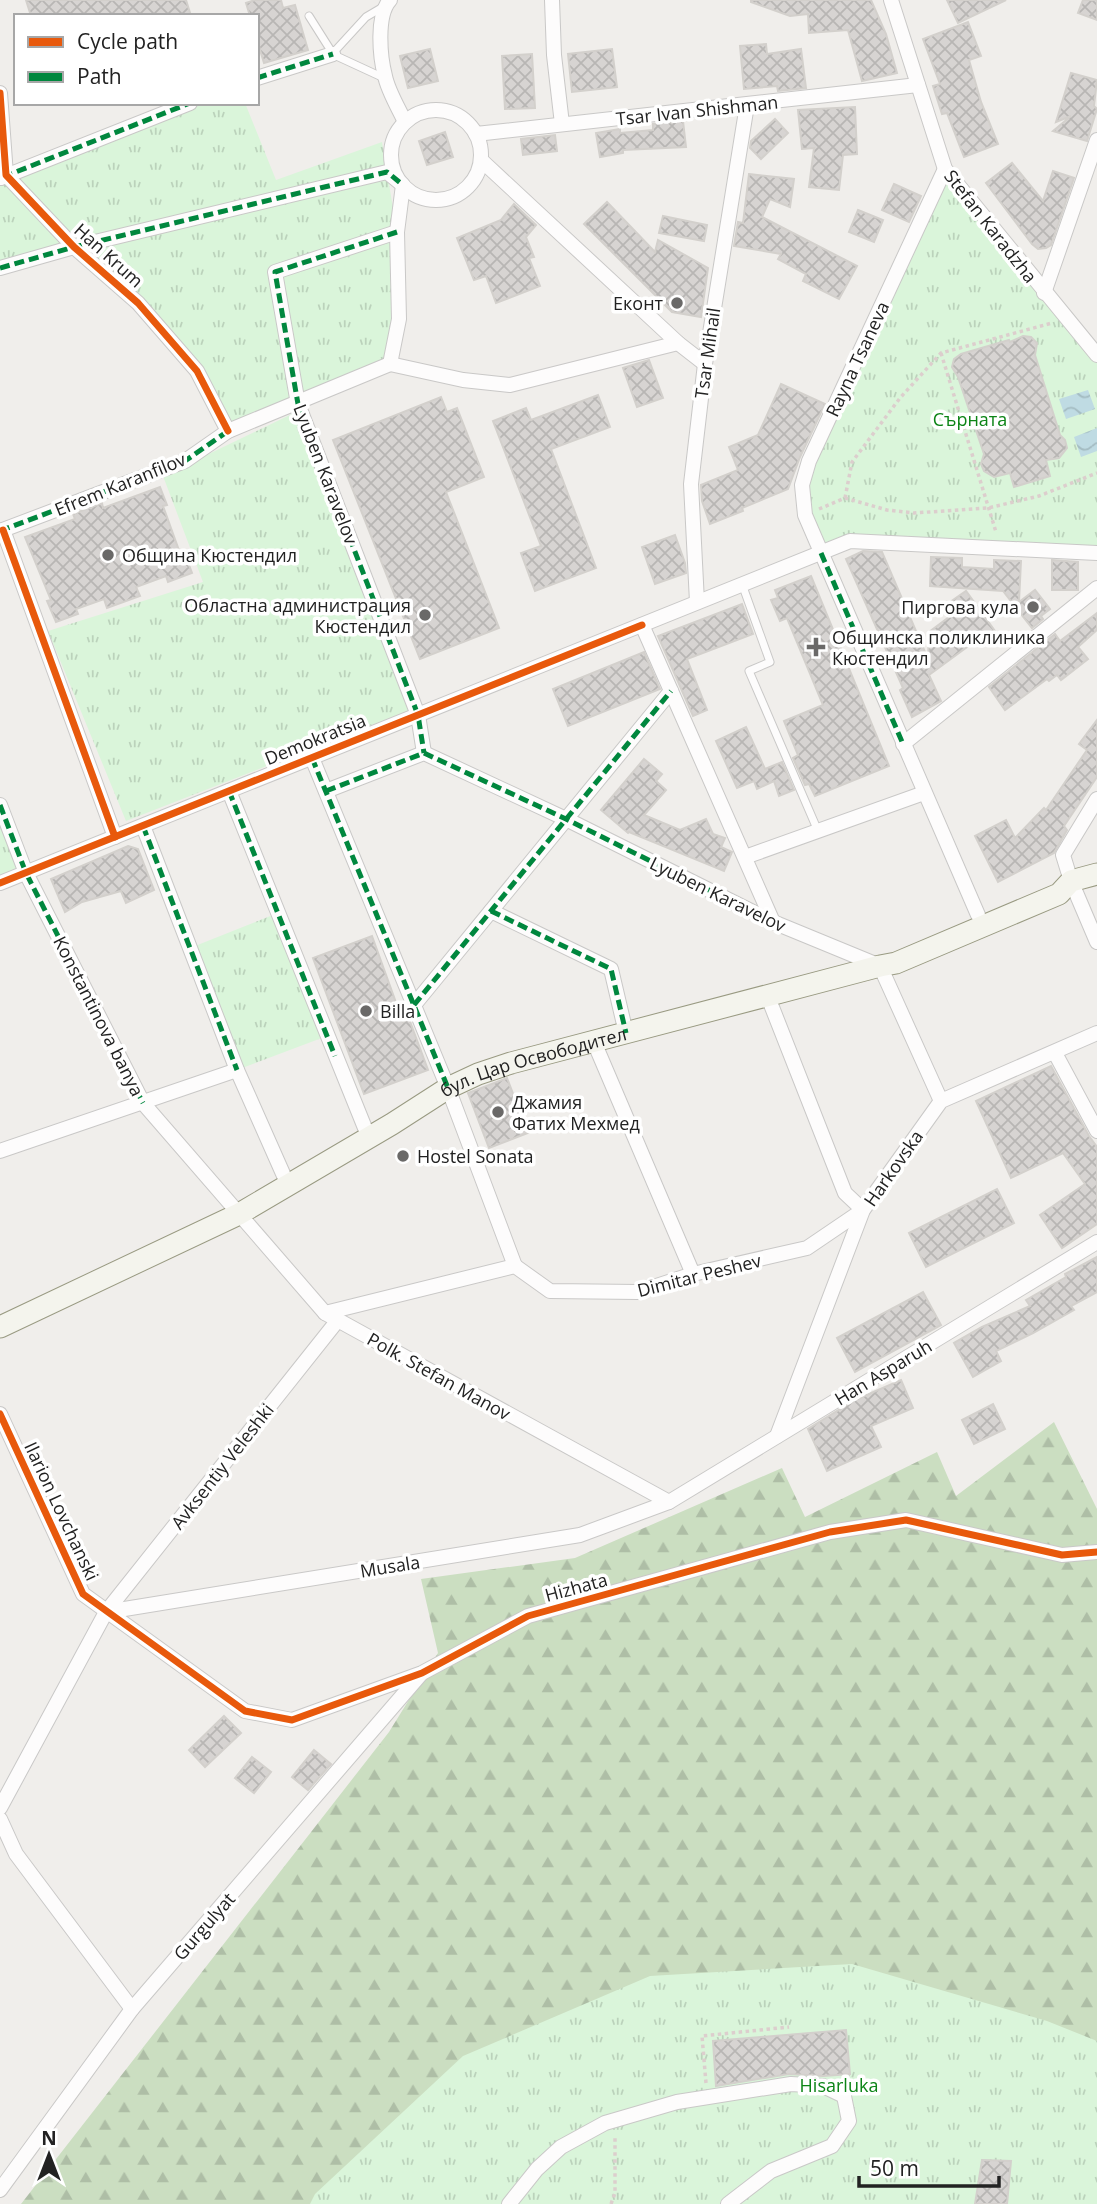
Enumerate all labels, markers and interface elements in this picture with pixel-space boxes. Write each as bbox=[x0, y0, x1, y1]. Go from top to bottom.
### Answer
legend bbox=[14, 14, 259, 105]
text: Cycle path bbox=[77, 27, 178, 55]
text: Path bbox=[77, 62, 122, 90]
street label: Tsar Ivan Shishman bbox=[615, 90, 779, 130]
street label: Stefan Karadzha bbox=[939, 165, 1043, 287]
street label: Han Krum bbox=[69, 218, 149, 292]
place label: Еконт bbox=[613, 291, 664, 315]
marker: Еконт bbox=[669, 295, 685, 311]
street label: Rayna Tsaneva bbox=[820, 298, 894, 420]
street label: Tsar Mihail bbox=[689, 306, 725, 400]
street label: Lyuben Karavelov bbox=[288, 401, 364, 547]
park label: Сърната bbox=[933, 407, 1007, 431]
street label: Efrem Karanfilov bbox=[51, 447, 189, 521]
place label: Община Кюстендил bbox=[122, 543, 297, 567]
marker: Община Кюстендил bbox=[100, 547, 116, 563]
place label: Областна администрация Кюстендил bbox=[184, 593, 411, 638]
place label: Пиргова кула bbox=[901, 595, 1019, 619]
marker: Пиргова кула bbox=[1025, 599, 1041, 615]
marker: Областна администрация Кюстендил bbox=[417, 607, 433, 623]
place label: Общинска поликлиника Кюстендил bbox=[832, 625, 1045, 670]
marker: Общинска поликлиника Кюстендил bbox=[806, 637, 826, 657]
street label: Demokratsia bbox=[261, 708, 369, 770]
street label: Lyuben Karavelov bbox=[646, 851, 790, 937]
street label: Konstantinova banya bbox=[48, 932, 150, 1100]
place label: Billa bbox=[380, 999, 415, 1023]
marker: Billa bbox=[358, 1003, 374, 1019]
street label: бул. Цар Освободител bbox=[435, 1021, 629, 1102]
place label: Джамия Фатих Мехмед bbox=[512, 1090, 640, 1135]
marker: Джамия Фатих Мехмед bbox=[490, 1104, 506, 1120]
street label: Harkovska bbox=[858, 1125, 928, 1211]
place label: Hostel Sonata bbox=[417, 1144, 534, 1168]
marker: Hostel Sonata bbox=[395, 1148, 411, 1164]
street label: Dimitar Peshev bbox=[635, 1248, 763, 1302]
street label: Polk. Stefan Manov bbox=[363, 1327, 515, 1425]
street label: Han Asparuh bbox=[830, 1334, 936, 1410]
street label: Avksentiy Veleshki bbox=[165, 1398, 279, 1534]
street label: Ilarion Lovchanski bbox=[19, 1438, 105, 1584]
street label: Musala bbox=[358, 1549, 422, 1583]
street label: Hizhata bbox=[542, 1567, 610, 1607]
street label: Gurgulyat bbox=[168, 1887, 240, 1965]
park label: Hisarluka bbox=[800, 2073, 878, 2097]
north arrow bbox=[14, 2120, 84, 2190]
text: N bbox=[41, 2125, 57, 2151]
scale bar bbox=[859, 2144, 999, 2188]
text: 50 m bbox=[870, 2154, 919, 2182]

